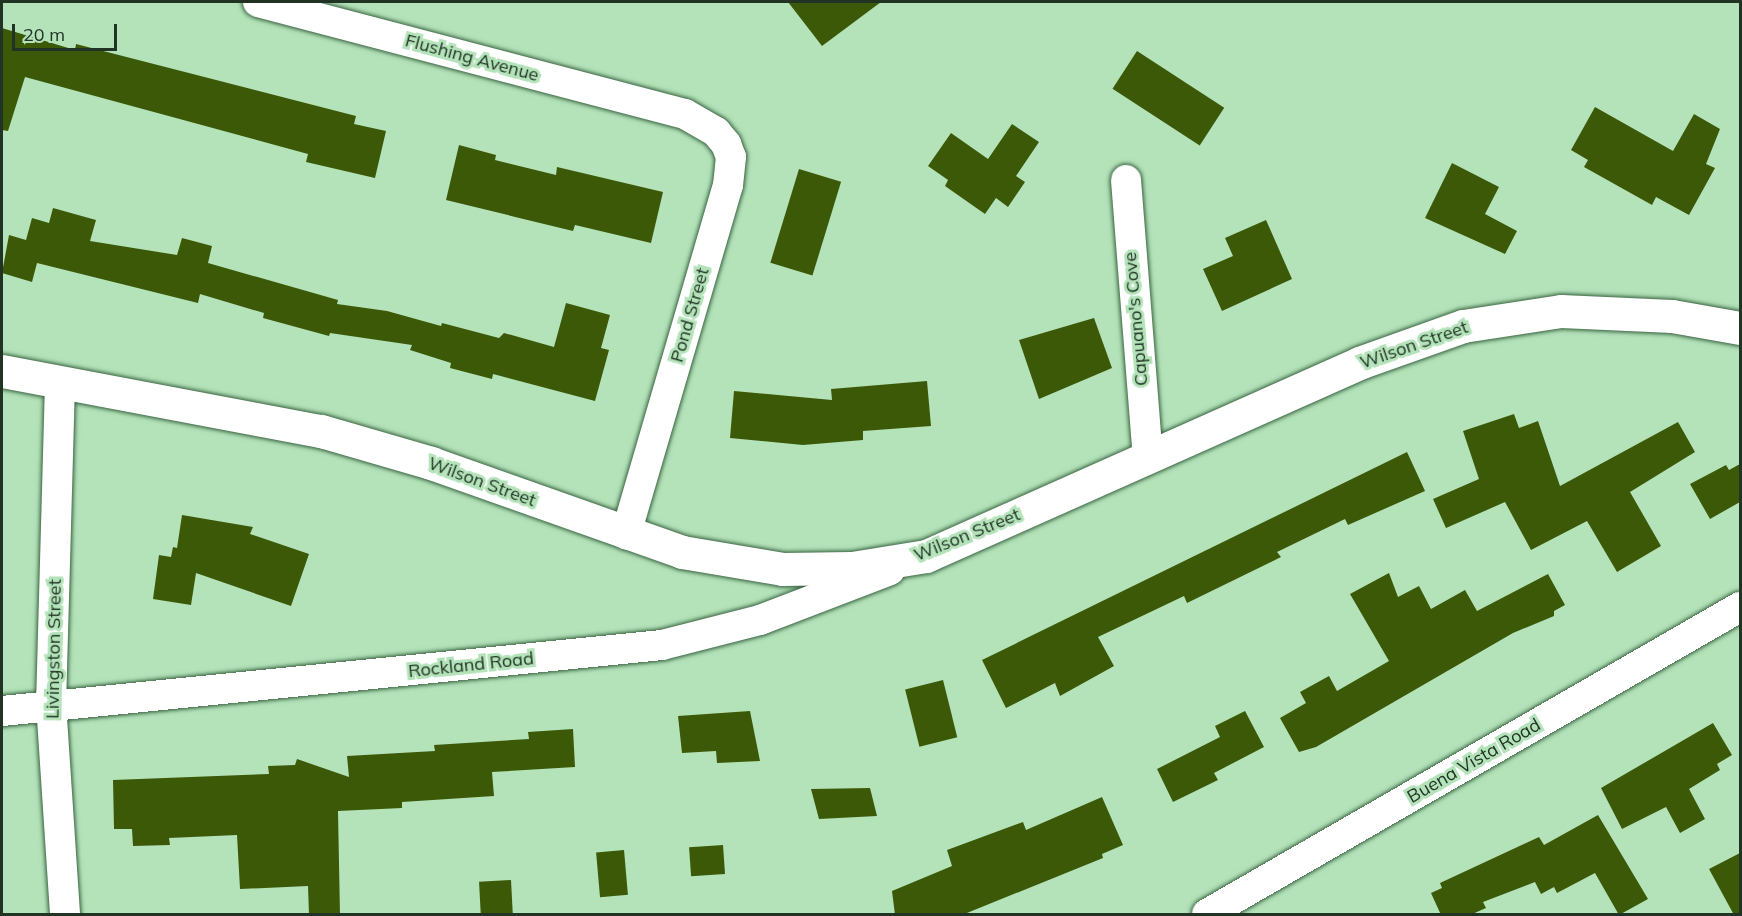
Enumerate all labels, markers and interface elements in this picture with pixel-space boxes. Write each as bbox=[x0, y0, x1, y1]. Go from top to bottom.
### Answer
scale bar bbox=[15, 12, 120, 50]
text: 20 m bbox=[23, 23, 65, 46]
street label: Flushing Avenue bbox=[403, 30, 541, 86]
street label: Capuano's Cove bbox=[1119, 251, 1153, 387]
street label: Pond Street bbox=[666, 265, 714, 365]
street label: Wilson Street bbox=[1357, 316, 1471, 374]
street label: Wilson Street bbox=[425, 453, 539, 511]
street label: Wilson Street bbox=[911, 504, 1023, 566]
street label: Livingston Street bbox=[42, 579, 66, 719]
street label: Rockland Road bbox=[407, 648, 535, 682]
street label: Buena Vista Road bbox=[1404, 714, 1544, 808]

